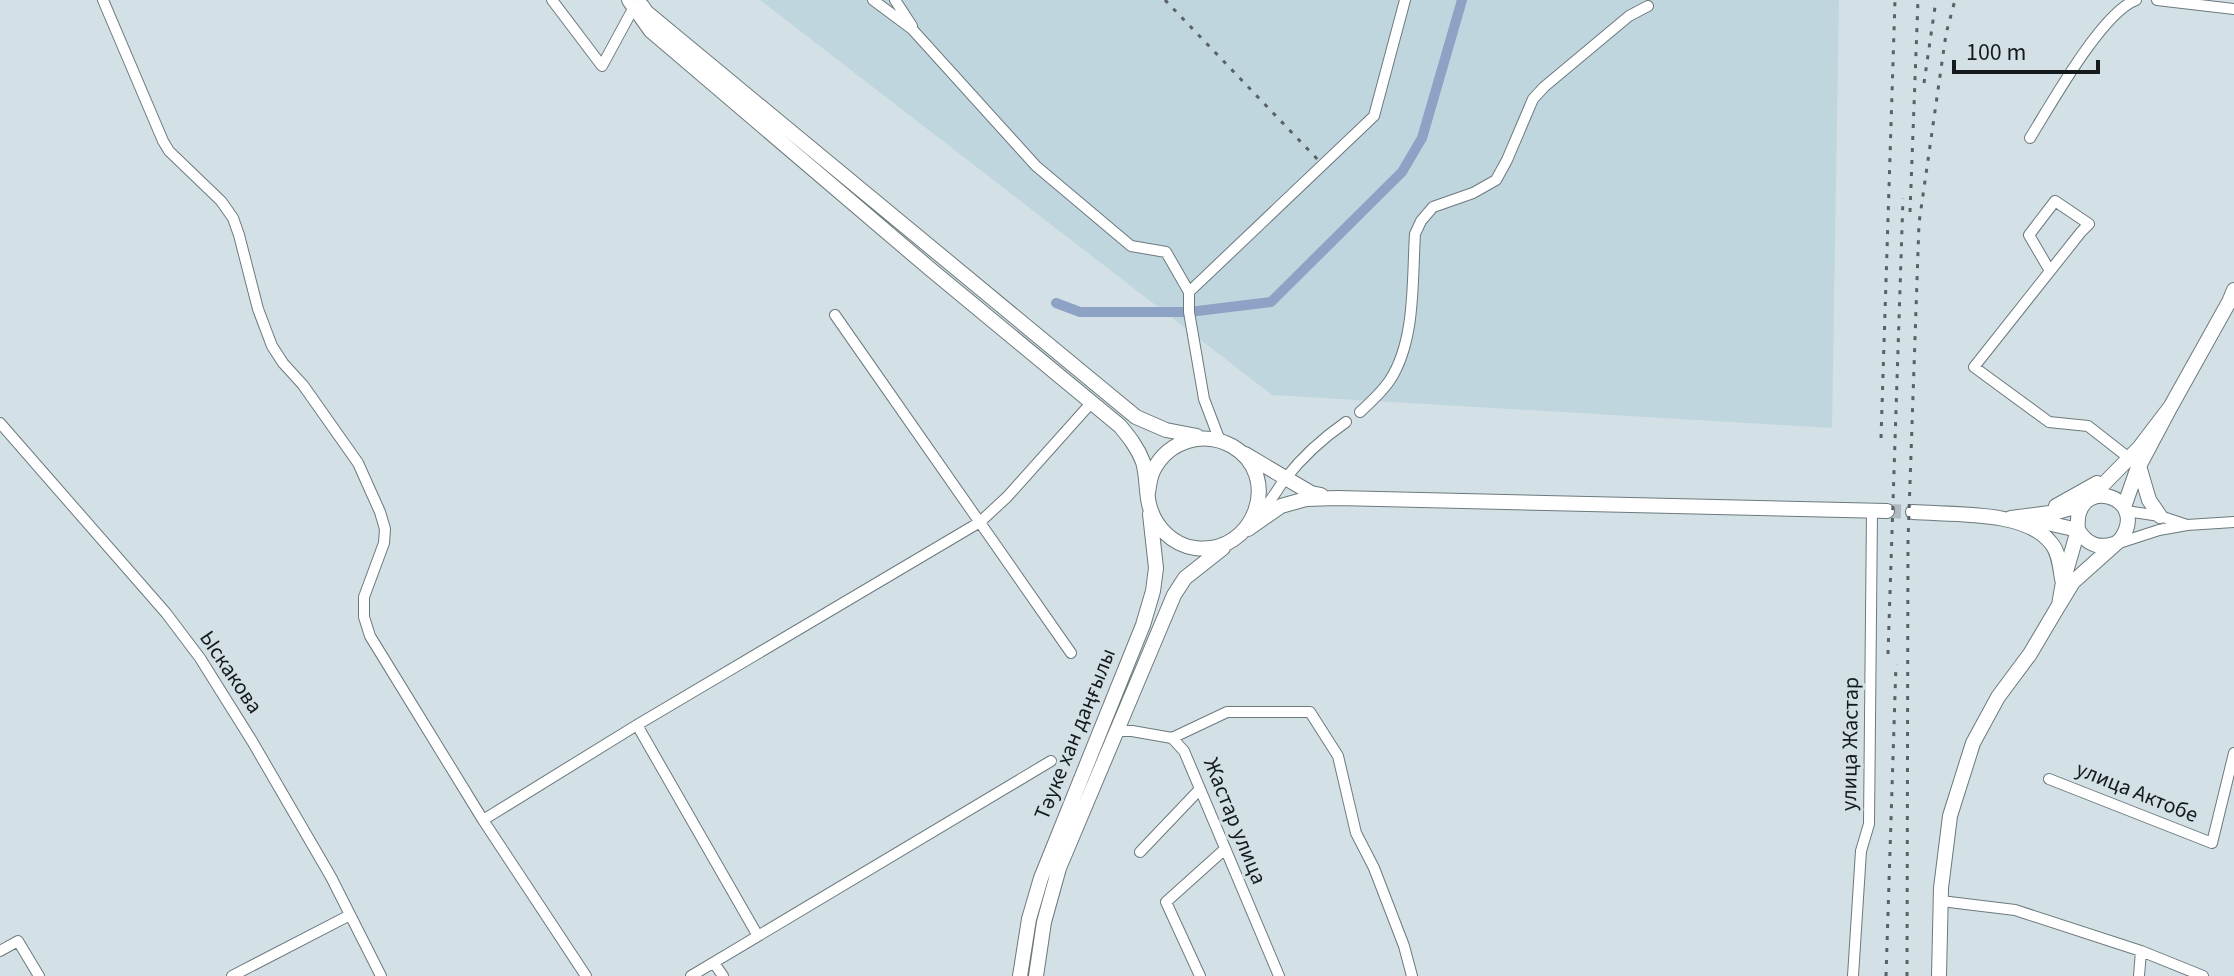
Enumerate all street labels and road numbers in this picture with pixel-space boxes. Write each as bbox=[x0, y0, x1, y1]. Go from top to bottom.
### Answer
street label: Ыскакова bbox=[191, 624, 271, 720]
street label: Тәуке хан даңғылы bbox=[1026, 643, 1124, 825]
street label: улица Жастар bbox=[1833, 677, 1867, 811]
street label: Жастар улица bbox=[1195, 753, 1275, 889]
street label: улица Актобе bbox=[2071, 753, 2203, 831]

